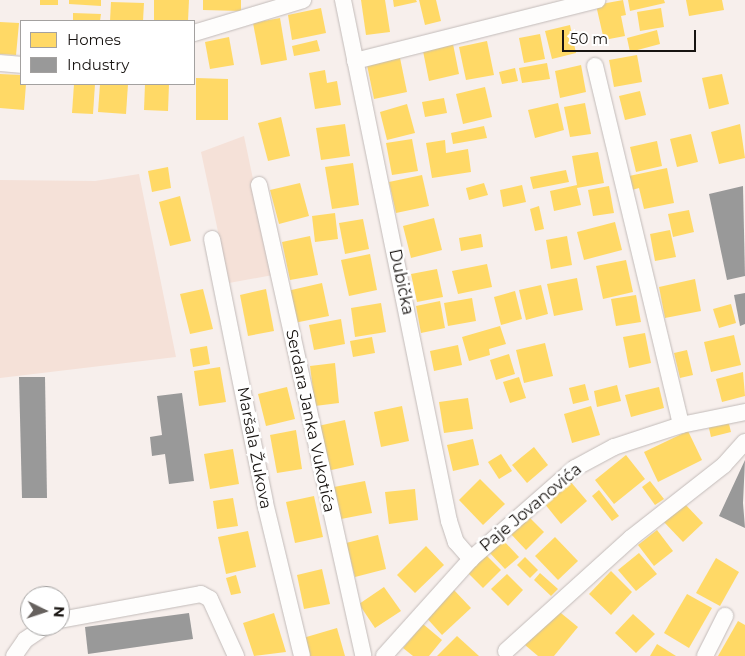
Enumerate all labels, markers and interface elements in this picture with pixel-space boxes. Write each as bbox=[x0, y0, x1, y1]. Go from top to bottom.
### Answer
legend bbox=[20, 20, 195, 85]
scale bar bbox=[565, 20, 699, 52]
text: 50 m bbox=[570, 29, 608, 48]
text: Homes bbox=[67, 30, 121, 49]
text: Industry bbox=[67, 55, 129, 74]
street label: Dubička bbox=[385, 247, 417, 317]
street label: Serdara Janka Vukotića bbox=[281, 328, 339, 514]
street label: Maršala Žukova bbox=[233, 385, 275, 511]
street label: Paje Jovanovića bbox=[476, 460, 586, 556]
north arrow bbox=[20, 586, 70, 636]
text: N bbox=[50, 606, 68, 618]

